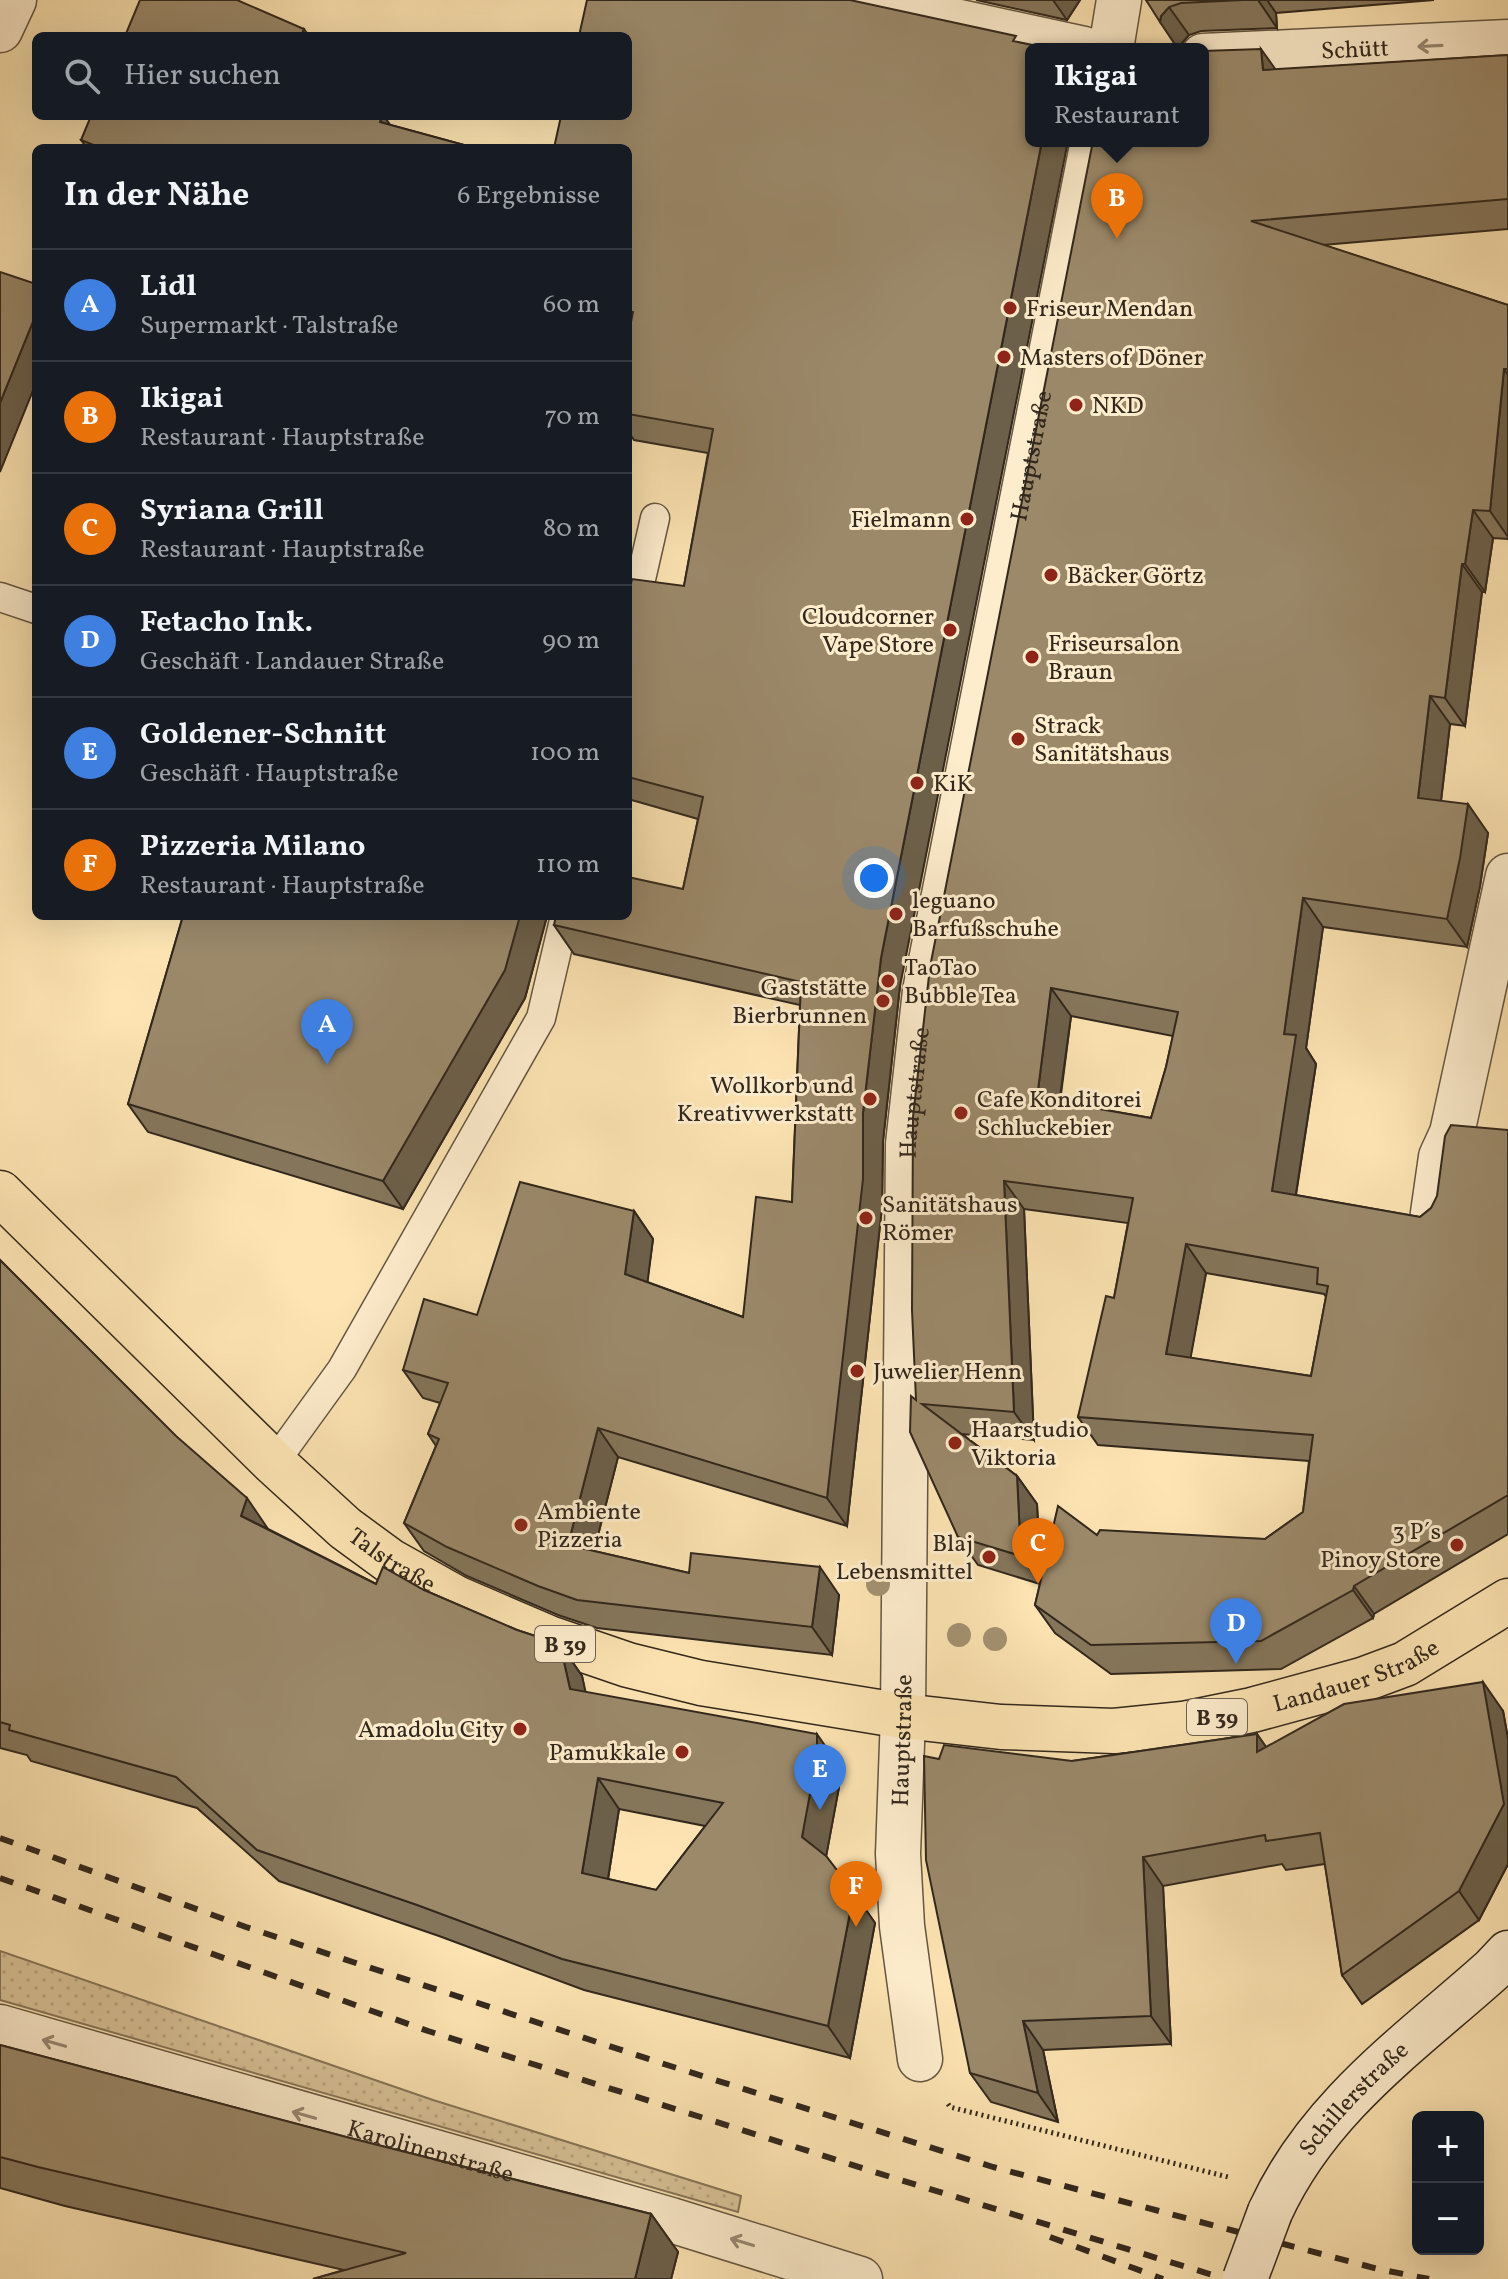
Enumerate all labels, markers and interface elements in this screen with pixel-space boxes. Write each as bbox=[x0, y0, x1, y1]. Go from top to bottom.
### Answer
search box bbox=[32, 32, 632, 120]
street label: Schütt bbox=[1320, 32, 1390, 70]
one-way arrow bbox=[1417, 38, 1444, 53]
popup bbox=[1025, 43, 1209, 147]
icon: search bbox=[60, 54, 104, 98]
text: Hier suchen bbox=[124, 55, 281, 97]
text: Ikigai bbox=[1054, 56, 1138, 98]
text: Restaurant bbox=[1054, 98, 1180, 134]
text: In der Nähe bbox=[64, 173, 249, 220]
pin: B bbox=[1091, 173, 1143, 239]
text: 6 Ergebnisse bbox=[457, 178, 600, 214]
text: Lidl bbox=[140, 266, 197, 308]
text: A bbox=[81, 287, 99, 323]
text: 60 m bbox=[543, 287, 600, 323]
place label: Friseur Mendan bbox=[1026, 293, 1193, 327]
marker: Friseur Mendan bbox=[1001, 299, 1019, 317]
text: Supermarkt · Talstraße bbox=[140, 308, 398, 344]
place label: Masters of Döner bbox=[1020, 342, 1203, 376]
marker: Masters of Döner bbox=[995, 348, 1013, 366]
text: Ikigai bbox=[140, 378, 224, 420]
street label: Hauptstraße bbox=[1003, 388, 1062, 524]
place label: NKD bbox=[1092, 390, 1144, 424]
marker: NKD bbox=[1067, 396, 1085, 414]
text: B bbox=[81, 399, 99, 435]
text: 70 m bbox=[545, 399, 600, 435]
text: Restaurant · Hauptstraße bbox=[140, 420, 425, 456]
text: Syriana Grill bbox=[140, 490, 324, 532]
place label: Fielmann bbox=[851, 504, 951, 538]
marker: Fielmann bbox=[958, 510, 976, 528]
text: C bbox=[82, 511, 98, 547]
text: 80 m bbox=[543, 511, 600, 547]
text: Restaurant · Hauptstraße bbox=[140, 532, 425, 568]
place label: Bäcker Görtz bbox=[1067, 560, 1204, 594]
marker: Bäcker Görtz bbox=[1042, 566, 1060, 584]
place label: Cloudcorner Vape Store bbox=[802, 601, 934, 663]
text: Fetacho Ink. bbox=[140, 602, 313, 644]
marker: Cloudcorner Vape Store bbox=[941, 621, 959, 639]
text: D bbox=[80, 623, 100, 659]
text: 90 m bbox=[542, 623, 600, 659]
place label: Friseursalon Braun bbox=[1048, 628, 1180, 690]
text: Geschäft · Landauer Straße bbox=[140, 644, 444, 680]
marker: Friseursalon Braun bbox=[1023, 648, 1041, 666]
place label: Strack Sanitätshaus bbox=[1034, 710, 1170, 772]
text: Goldener-Schnitt bbox=[140, 714, 386, 756]
marker: Strack Sanitätshaus bbox=[1009, 730, 1027, 748]
text: E bbox=[82, 735, 98, 771]
text: 100 m bbox=[530, 735, 600, 771]
text: Geschäft · Hauptstraße bbox=[140, 756, 398, 792]
place label: KiK bbox=[933, 768, 973, 802]
marker: KiK bbox=[908, 774, 926, 792]
text: Pizzeria Milano bbox=[140, 826, 366, 868]
text: F bbox=[82, 847, 98, 883]
text: 110 m bbox=[536, 847, 600, 883]
your location bbox=[854, 858, 894, 898]
text: Restaurant · Hauptstraße bbox=[140, 868, 425, 904]
place label: leguano Barfußschuhe bbox=[912, 885, 1059, 947]
marker: leguano Barfußschuhe bbox=[887, 905, 905, 923]
place label: TaoTao Bubble Tea bbox=[904, 952, 1017, 1014]
place label: Gaststätte Bierbrunnen bbox=[732, 972, 867, 1034]
marker: TaoTao Bubble Tea bbox=[879, 972, 897, 990]
marker: Gaststätte Bierbrunnen bbox=[874, 992, 892, 1010]
pin: A bbox=[301, 999, 353, 1065]
street label: Hauptstraße bbox=[893, 1025, 940, 1159]
place label: Wollkorb und Kreativwerkstatt bbox=[677, 1070, 854, 1132]
place label: Cafe Konditorei Schluckebier bbox=[977, 1084, 1142, 1146]
marker: Wollkorb und Kreativwerkstatt bbox=[861, 1090, 879, 1108]
marker: Cafe Konditorei Schluckebier bbox=[952, 1104, 970, 1122]
place label: Sanitätshaus Römer bbox=[882, 1189, 1018, 1251]
marker: Sanitätshaus Römer bbox=[857, 1209, 875, 1227]
place label: Juwelier Henn bbox=[873, 1356, 1022, 1390]
marker: Juwelier Henn bbox=[848, 1362, 866, 1380]
place label: Haarstudio Viktoria bbox=[971, 1414, 1089, 1476]
marker: Haarstudio Viktoria bbox=[946, 1434, 964, 1452]
place label: Ambiente Pizzeria bbox=[537, 1496, 641, 1558]
marker: Ambiente Pizzeria bbox=[512, 1516, 530, 1534]
place label: 3 P´s Pinoy Store bbox=[1320, 1516, 1441, 1578]
pin: C bbox=[1012, 1518, 1064, 1584]
street label: Talstraße bbox=[340, 1521, 441, 1602]
place label: Blaj Lebensmittel bbox=[836, 1528, 973, 1590]
marker: 3 P´s Pinoy Store bbox=[1448, 1536, 1466, 1554]
marker: Blaj Lebensmittel bbox=[980, 1548, 998, 1566]
pin: D bbox=[1210, 1598, 1262, 1664]
road number: B 39 bbox=[535, 1626, 595, 1662]
street label: Landauer Straße bbox=[1270, 1632, 1446, 1722]
street label: Hauptstraße bbox=[885, 1674, 922, 1807]
road number: B 39 bbox=[1187, 1699, 1247, 1735]
place label: Amadolu City bbox=[358, 1714, 504, 1748]
marker: Amadolu City bbox=[511, 1720, 529, 1738]
place label: Pamukkale bbox=[549, 1737, 666, 1771]
marker: Pamukkale bbox=[673, 1743, 691, 1761]
pin: E bbox=[794, 1744, 846, 1810]
pin: F bbox=[830, 1861, 882, 1927]
street label: Schillerstraße bbox=[1292, 2034, 1417, 2164]
one-way arrow bbox=[42, 2035, 68, 2050]
one-way arrow bbox=[292, 2107, 317, 2121]
map controls bbox=[1412, 2111, 1484, 2255]
button: + bbox=[1412, 2111, 1484, 2183]
street label: Karolinenstraße bbox=[343, 2113, 517, 2193]
button: − bbox=[1412, 2183, 1484, 2255]
one-way arrow bbox=[729, 2234, 755, 2249]

